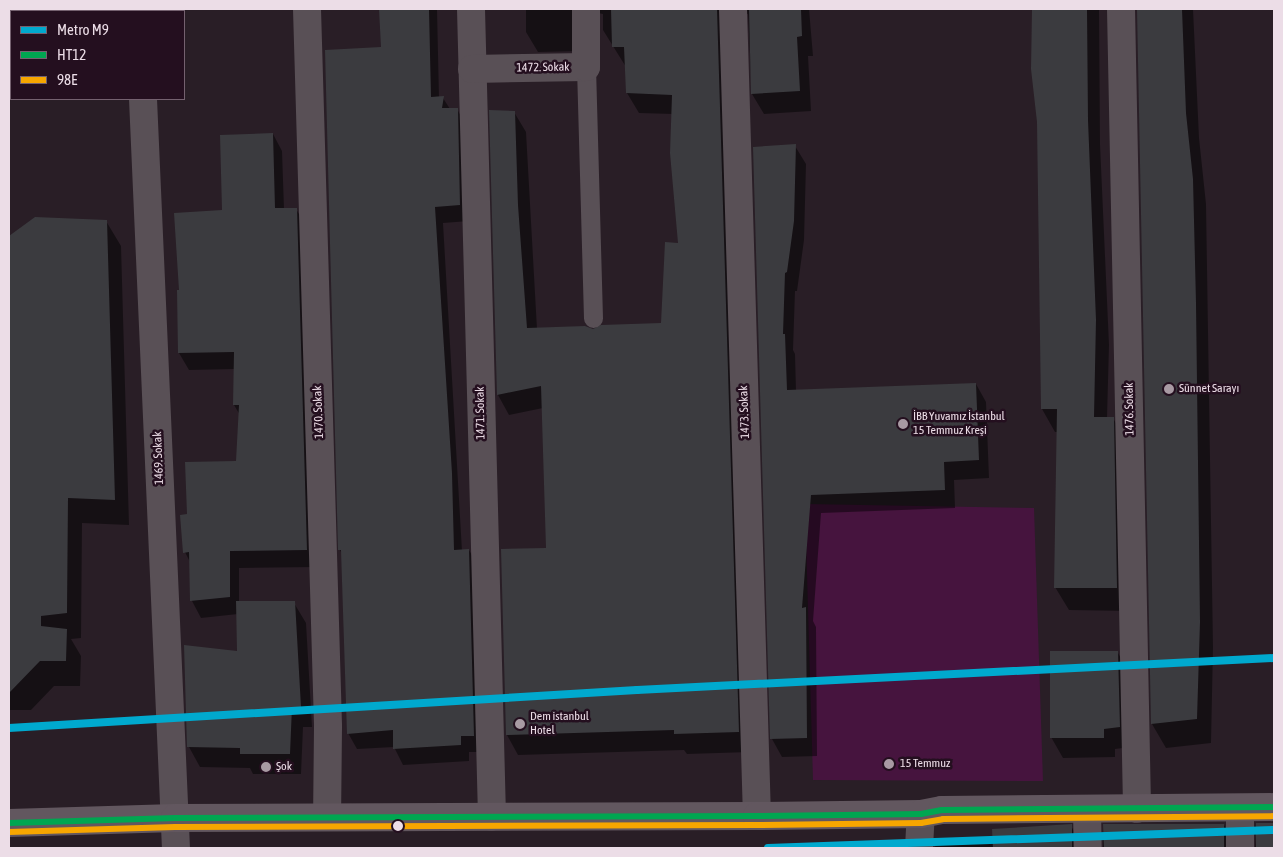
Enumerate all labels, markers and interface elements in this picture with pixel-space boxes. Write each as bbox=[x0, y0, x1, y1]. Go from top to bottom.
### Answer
legend bbox=[10, 10, 185, 100]
text: Metro M9 bbox=[57, 21, 109, 38]
text: HT12 bbox=[57, 46, 86, 63]
street label: 1472. Sokak bbox=[516, 60, 570, 76]
text: 98E bbox=[57, 71, 78, 88]
street label: 1476. Sokak bbox=[1122, 382, 1138, 436]
place label: Sünnet Sarayı bbox=[1179, 382, 1239, 396]
marker: Sünnet Sarayı bbox=[1163, 383, 1175, 395]
street label: 1470. Sokak bbox=[311, 385, 327, 439]
street label: 1473. Sokak bbox=[737, 385, 753, 439]
street label: 1471. Sokak bbox=[473, 386, 489, 440]
place label: İBB Yuvamız İstanbul 15 Temmuz Kreşi bbox=[913, 410, 1005, 438]
marker: İBB Yuvamız İstanbul 15 Temmuz Kreşi bbox=[897, 418, 909, 430]
street label: 1469. Sokak bbox=[151, 431, 167, 485]
place label: Dem istanbul Hotel bbox=[530, 710, 589, 738]
marker: Dem istanbul Hotel bbox=[514, 718, 526, 730]
marker: 15 Temmuz bbox=[882, 757, 896, 771]
place label: 15 Temmuz bbox=[900, 757, 950, 771]
place label: Şok bbox=[276, 760, 292, 774]
marker: Şok bbox=[260, 761, 272, 773]
unlabelled marker bbox=[393, 821, 403, 831]

